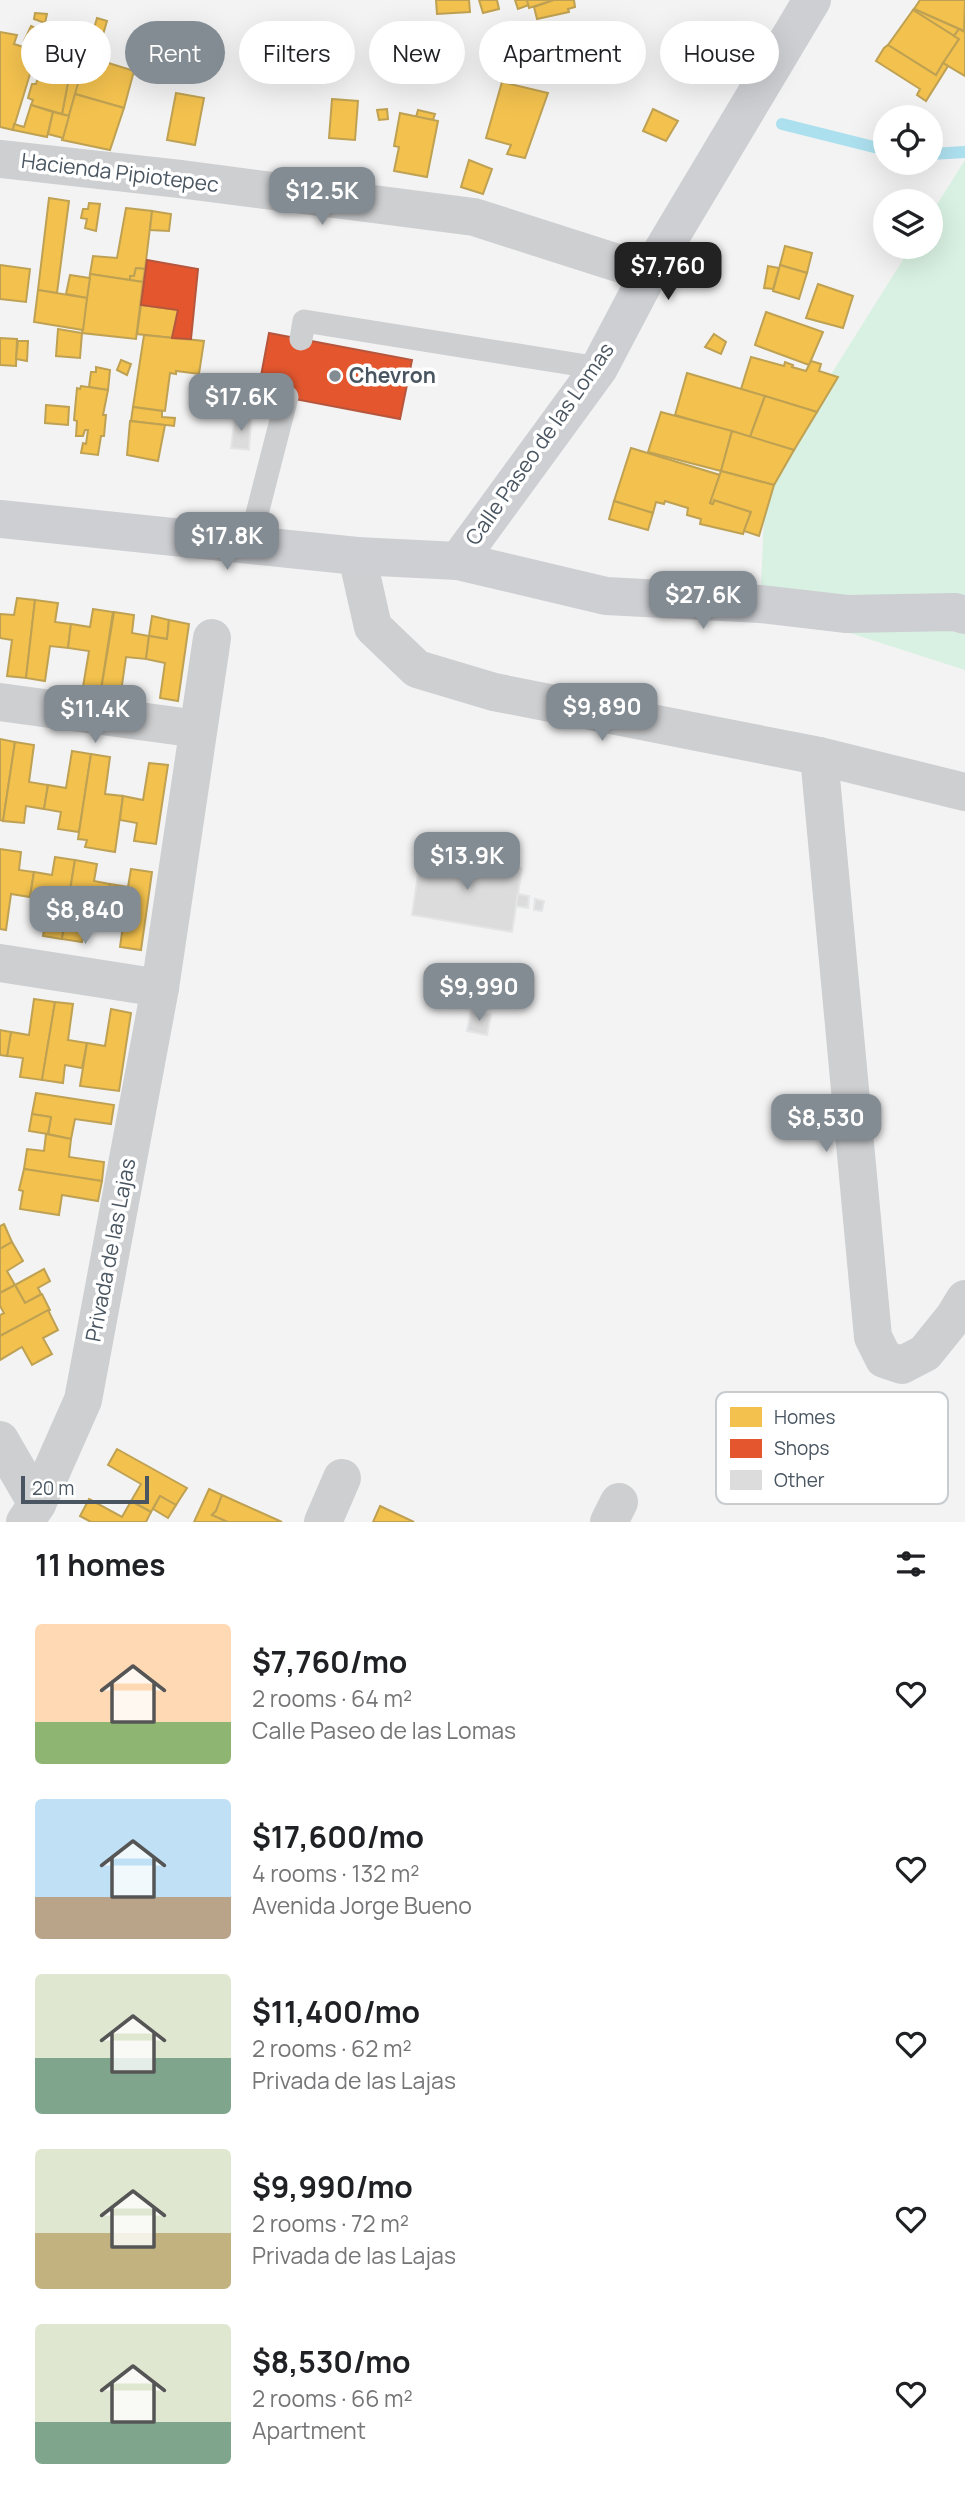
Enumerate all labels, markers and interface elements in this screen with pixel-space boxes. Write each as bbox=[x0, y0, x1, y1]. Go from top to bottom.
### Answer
chip: Buy bbox=[21, 21, 111, 84]
chip: Rent bbox=[125, 21, 225, 84]
chip: Filters bbox=[239, 21, 355, 84]
chip: New bbox=[369, 21, 465, 84]
chip: Apartment bbox=[479, 21, 646, 84]
chip: House bbox=[660, 21, 779, 84]
map controls bbox=[873, 105, 943, 259]
button: locate bbox=[873, 105, 943, 175]
street label: Hacienda Pipiotepec bbox=[20, 146, 220, 198]
pin: $12.5K bbox=[265, 168, 379, 227]
text: $12.5K bbox=[285, 174, 359, 206]
button: layers bbox=[873, 189, 943, 259]
pin: $7,760 bbox=[611, 243, 725, 302]
text: $7,760 bbox=[630, 249, 706, 281]
street label: Calle Paseo de las Lomas bbox=[459, 337, 620, 550]
place label: Chevron bbox=[349, 361, 436, 389]
marker: Chevron bbox=[327, 368, 343, 384]
pin: $17.6K bbox=[184, 374, 298, 433]
text: $17.6K bbox=[205, 380, 277, 412]
pin: $17.8K bbox=[170, 512, 284, 572]
text: $17.8K bbox=[191, 519, 263, 551]
pin: $27.6K bbox=[646, 572, 760, 631]
text: $27.6K bbox=[665, 578, 741, 610]
pin: $9,890 bbox=[545, 684, 659, 743]
pin: $11.4K bbox=[38, 686, 152, 745]
text: $9,890 bbox=[562, 690, 642, 722]
text: $11.4K bbox=[60, 692, 130, 724]
pin: $13.9K bbox=[410, 832, 524, 892]
text: $13.9K bbox=[430, 839, 504, 871]
pin: $8,840 bbox=[28, 886, 142, 946]
text: $8,840 bbox=[46, 893, 124, 925]
pin: $9,990 bbox=[422, 964, 536, 1023]
text: $9,990 bbox=[439, 970, 519, 1002]
pin: $8,530 bbox=[769, 1094, 883, 1154]
text: $8,530 bbox=[787, 1101, 865, 1133]
street label: Privada de las Lajas bbox=[79, 1156, 142, 1344]
legend bbox=[716, 1392, 948, 1504]
text: Homes bbox=[774, 1404, 835, 1430]
text: Shops bbox=[774, 1435, 829, 1461]
text: Other bbox=[774, 1467, 825, 1493]
scale bar bbox=[21, 1473, 149, 1505]
text: 20 m bbox=[32, 1475, 74, 1501]
text: 11 homes bbox=[35, 1544, 166, 1585]
icon: filters bbox=[892, 1545, 930, 1583]
text: $7,760/mo bbox=[252, 1641, 407, 1682]
icon: home bbox=[91, 1652, 175, 1736]
icon: heart bbox=[892, 1675, 930, 1713]
text: 2 rooms · 64 m² bbox=[252, 1682, 412, 1714]
text: Calle Paseo de las Lomas bbox=[252, 1714, 516, 1746]
text: $17,600/mo bbox=[252, 1816, 424, 1857]
icon: home bbox=[91, 1827, 175, 1911]
icon: heart bbox=[892, 1850, 930, 1888]
text: 4 rooms · 132 m² bbox=[252, 1857, 420, 1889]
text: Avenida Jorge Bueno bbox=[252, 1889, 472, 1921]
text: $11,400/mo bbox=[252, 1991, 420, 2032]
icon: home bbox=[91, 2002, 175, 2086]
icon: heart bbox=[892, 2025, 930, 2063]
text: 2 rooms · 62 m² bbox=[252, 2032, 412, 2064]
text: Privada de las Lajas bbox=[252, 2064, 456, 2096]
text: $9,990/mo bbox=[252, 2166, 413, 2207]
icon: home bbox=[91, 2177, 175, 2261]
icon: heart bbox=[892, 2200, 930, 2238]
text: 2 rooms · 72 m² bbox=[252, 2207, 409, 2239]
text: Privada de las Lajas bbox=[252, 2239, 456, 2271]
text: $8,530/mo bbox=[252, 2341, 410, 2382]
icon: home bbox=[91, 2352, 175, 2436]
icon: heart bbox=[892, 2375, 930, 2413]
text: 2 rooms · 66 m² bbox=[252, 2382, 413, 2414]
text: Apartment bbox=[252, 2414, 366, 2446]

